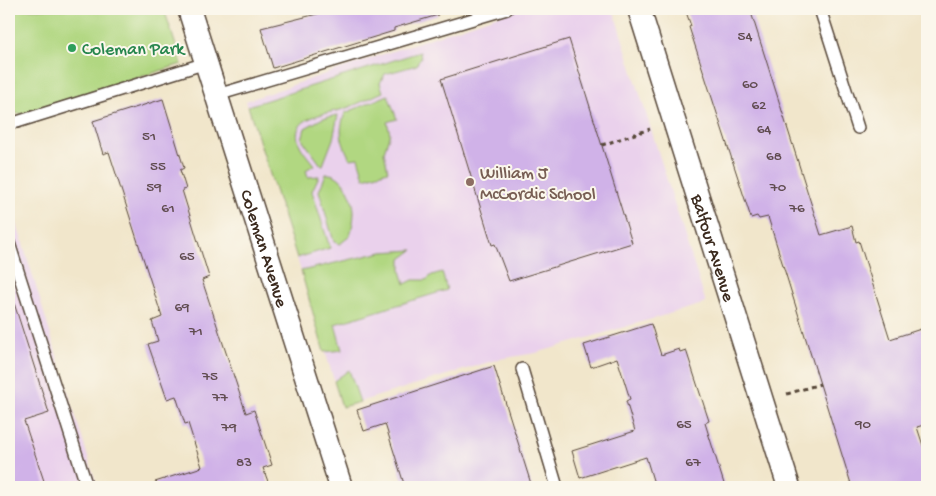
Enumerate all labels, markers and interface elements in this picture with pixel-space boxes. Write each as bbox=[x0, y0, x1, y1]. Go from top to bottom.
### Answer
house number: 54 bbox=[738, 28, 753, 46]
place label: Coleman Park bbox=[82, 40, 186, 61]
marker: Coleman Park bbox=[66, 42, 78, 54]
house number: 60 bbox=[742, 76, 759, 94]
house number: 62 bbox=[752, 97, 766, 115]
house number: 64 bbox=[757, 121, 771, 139]
house number: 51 bbox=[142, 128, 156, 146]
house number: 68 bbox=[766, 148, 782, 166]
house number: 55 bbox=[150, 158, 166, 176]
place label: William J McCordic School bbox=[480, 164, 596, 206]
marker: William J McCordic School bbox=[464, 176, 476, 188]
house number: 59 bbox=[146, 179, 162, 197]
house number: 70 bbox=[769, 179, 787, 197]
street label: Coleman Avenue bbox=[234, 188, 291, 311]
street label: Balfour Avenue bbox=[684, 191, 738, 305]
house number: 61 bbox=[161, 200, 175, 218]
house number: 76 bbox=[788, 200, 805, 218]
house number: 65 bbox=[179, 248, 195, 266]
house number: 69 bbox=[174, 299, 190, 317]
house number: 71 bbox=[188, 323, 203, 341]
house number: 75 bbox=[201, 368, 218, 386]
house number: 77 bbox=[211, 389, 229, 407]
house number: 65 bbox=[676, 416, 692, 434]
house number: 90 bbox=[854, 416, 871, 434]
house number: 79 bbox=[220, 419, 237, 437]
house number: 83 bbox=[236, 454, 252, 472]
house number: 67 bbox=[685, 454, 702, 472]

